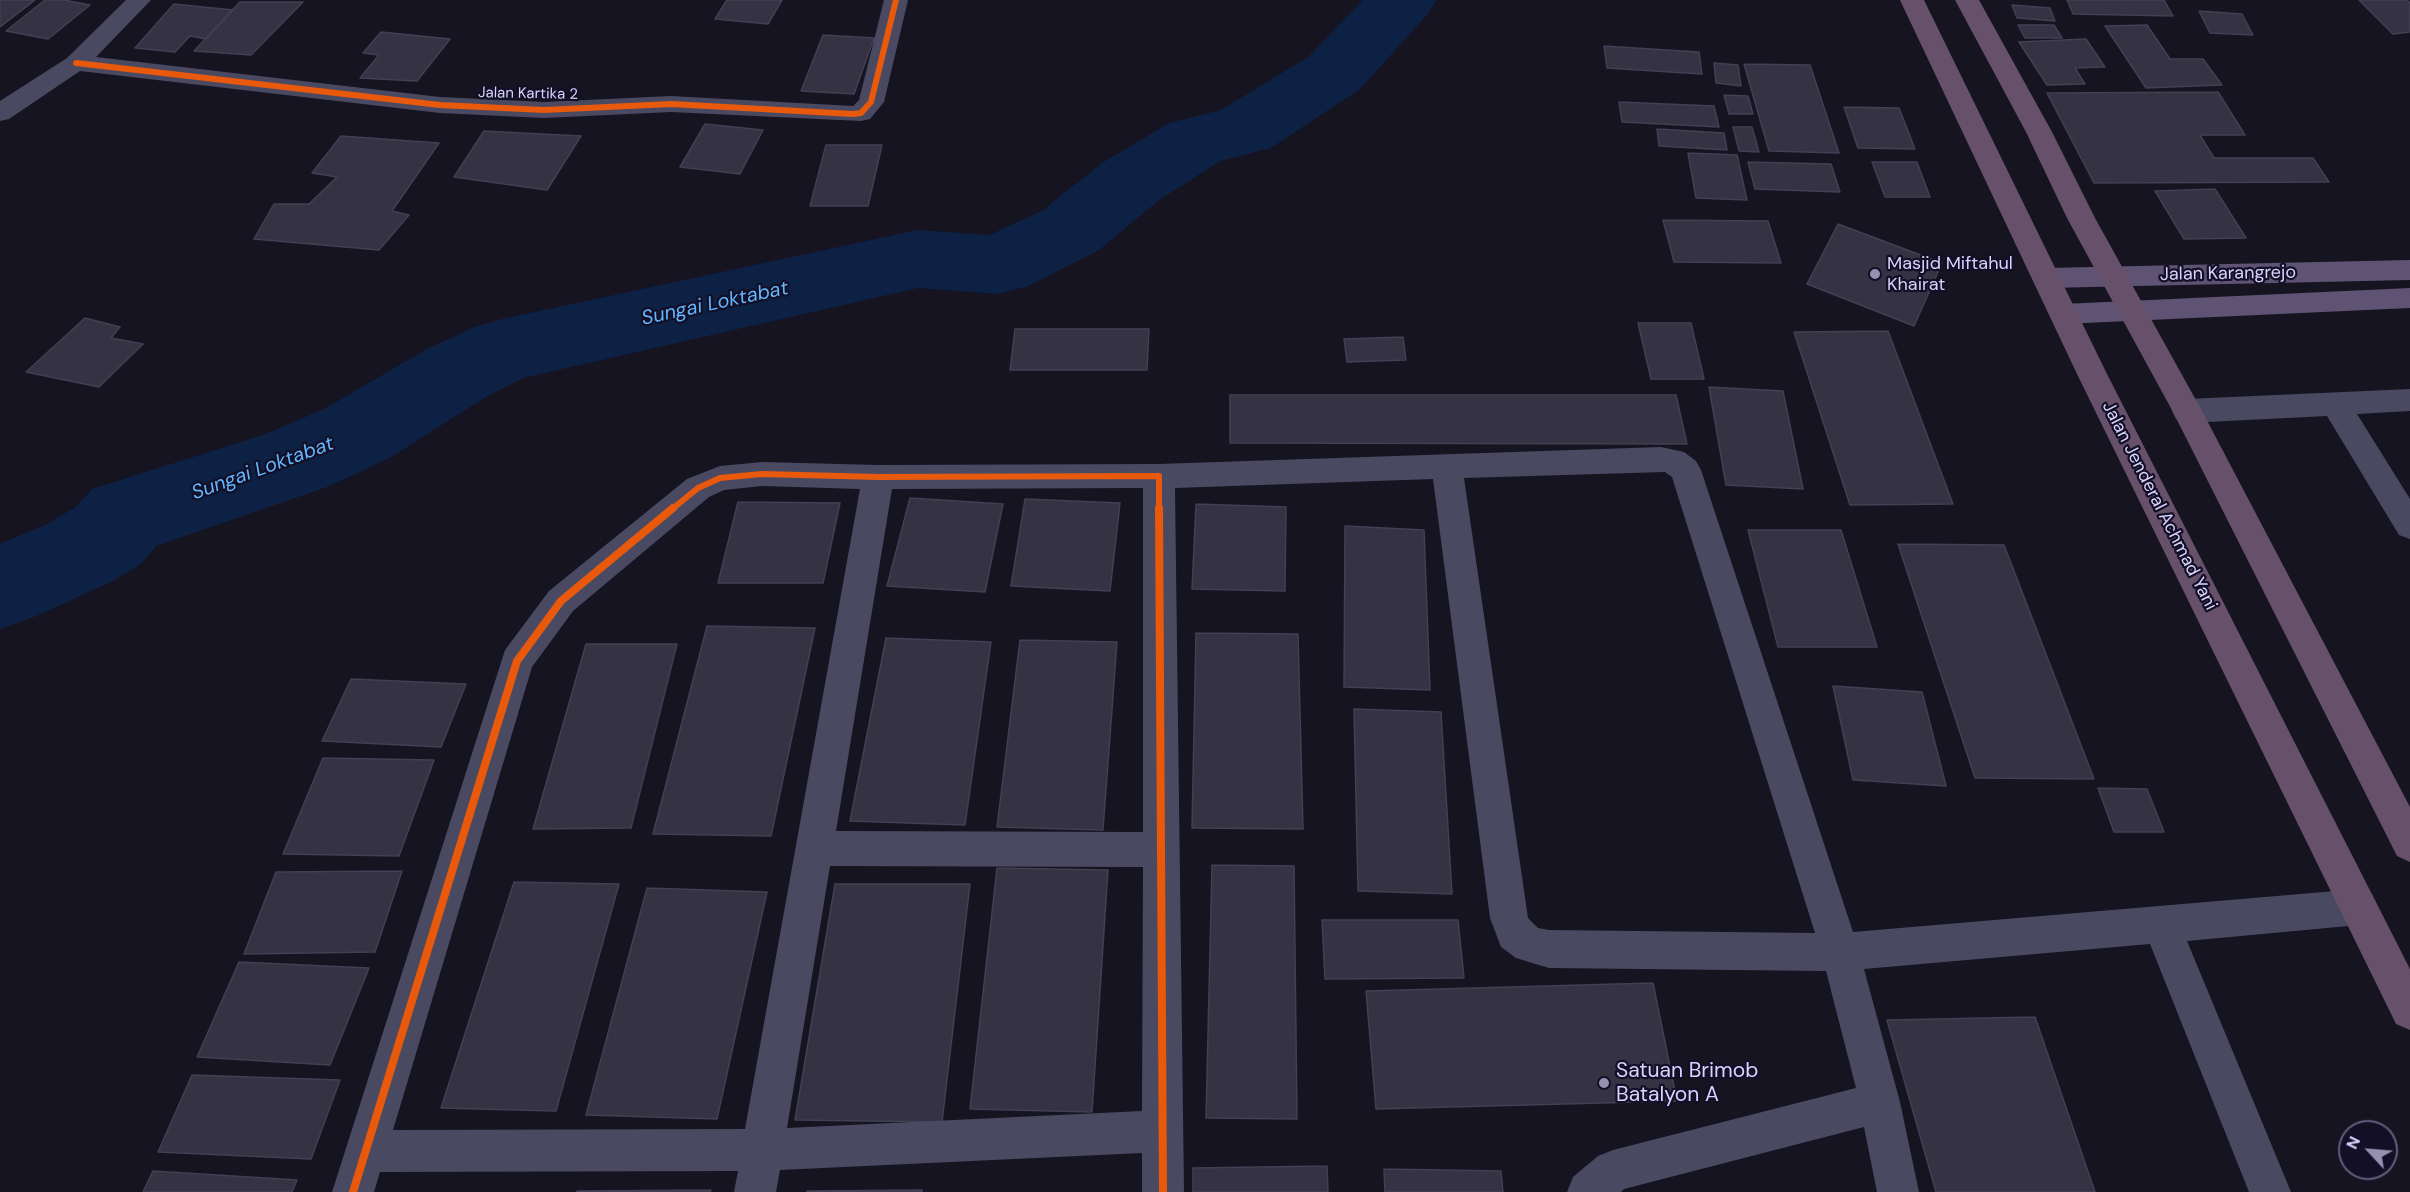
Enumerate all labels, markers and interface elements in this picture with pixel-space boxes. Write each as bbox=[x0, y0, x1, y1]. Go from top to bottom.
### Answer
street label: Jalan Kartika 2 bbox=[478, 84, 578, 104]
place label: Masjid Miftahul Khairat bbox=[1887, 253, 2013, 296]
street label: Jalan Karangrejo bbox=[2160, 262, 2296, 286]
marker: Masjid Miftahul Khairat bbox=[1868, 267, 1882, 281]
water label: Sungai Loktabat bbox=[639, 277, 791, 331]
street label: Jalan Jenderal Achmad Yani bbox=[2097, 398, 2221, 614]
water label: Sungai Loktabat bbox=[189, 432, 337, 506]
place label: Satuan Brimob Batalyon A bbox=[1616, 1058, 1758, 1108]
marker: Satuan Brimob Batalyon A bbox=[1597, 1076, 1611, 1090]
north arrow bbox=[2338, 1120, 2398, 1180]
text: N bbox=[2341, 1133, 2365, 1153]

